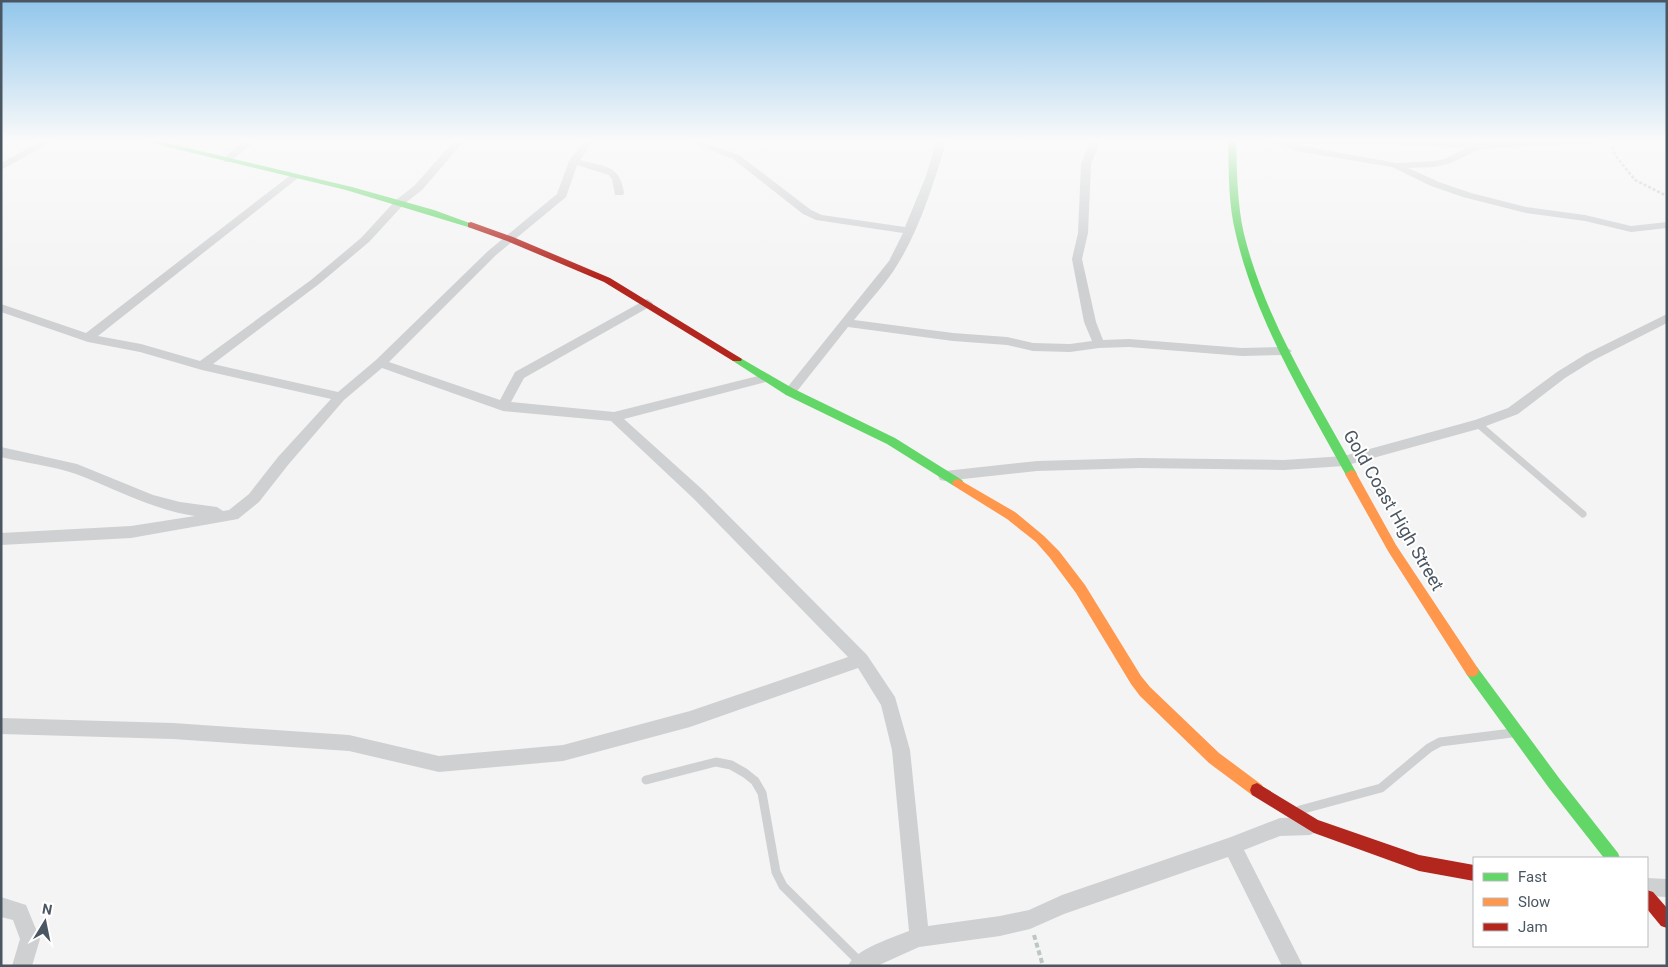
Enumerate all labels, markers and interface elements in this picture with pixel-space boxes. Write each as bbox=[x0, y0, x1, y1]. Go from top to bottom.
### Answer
street label: Gold Coast High Street bbox=[1339, 426, 1449, 594]
legend bbox=[1473, 857, 1648, 947]
text: Fast bbox=[1518, 868, 1547, 886]
text: Slow bbox=[1518, 893, 1550, 911]
north arrow bbox=[20, 897, 70, 947]
text: N bbox=[41, 900, 54, 918]
text: Jam bbox=[1518, 918, 1548, 936]

